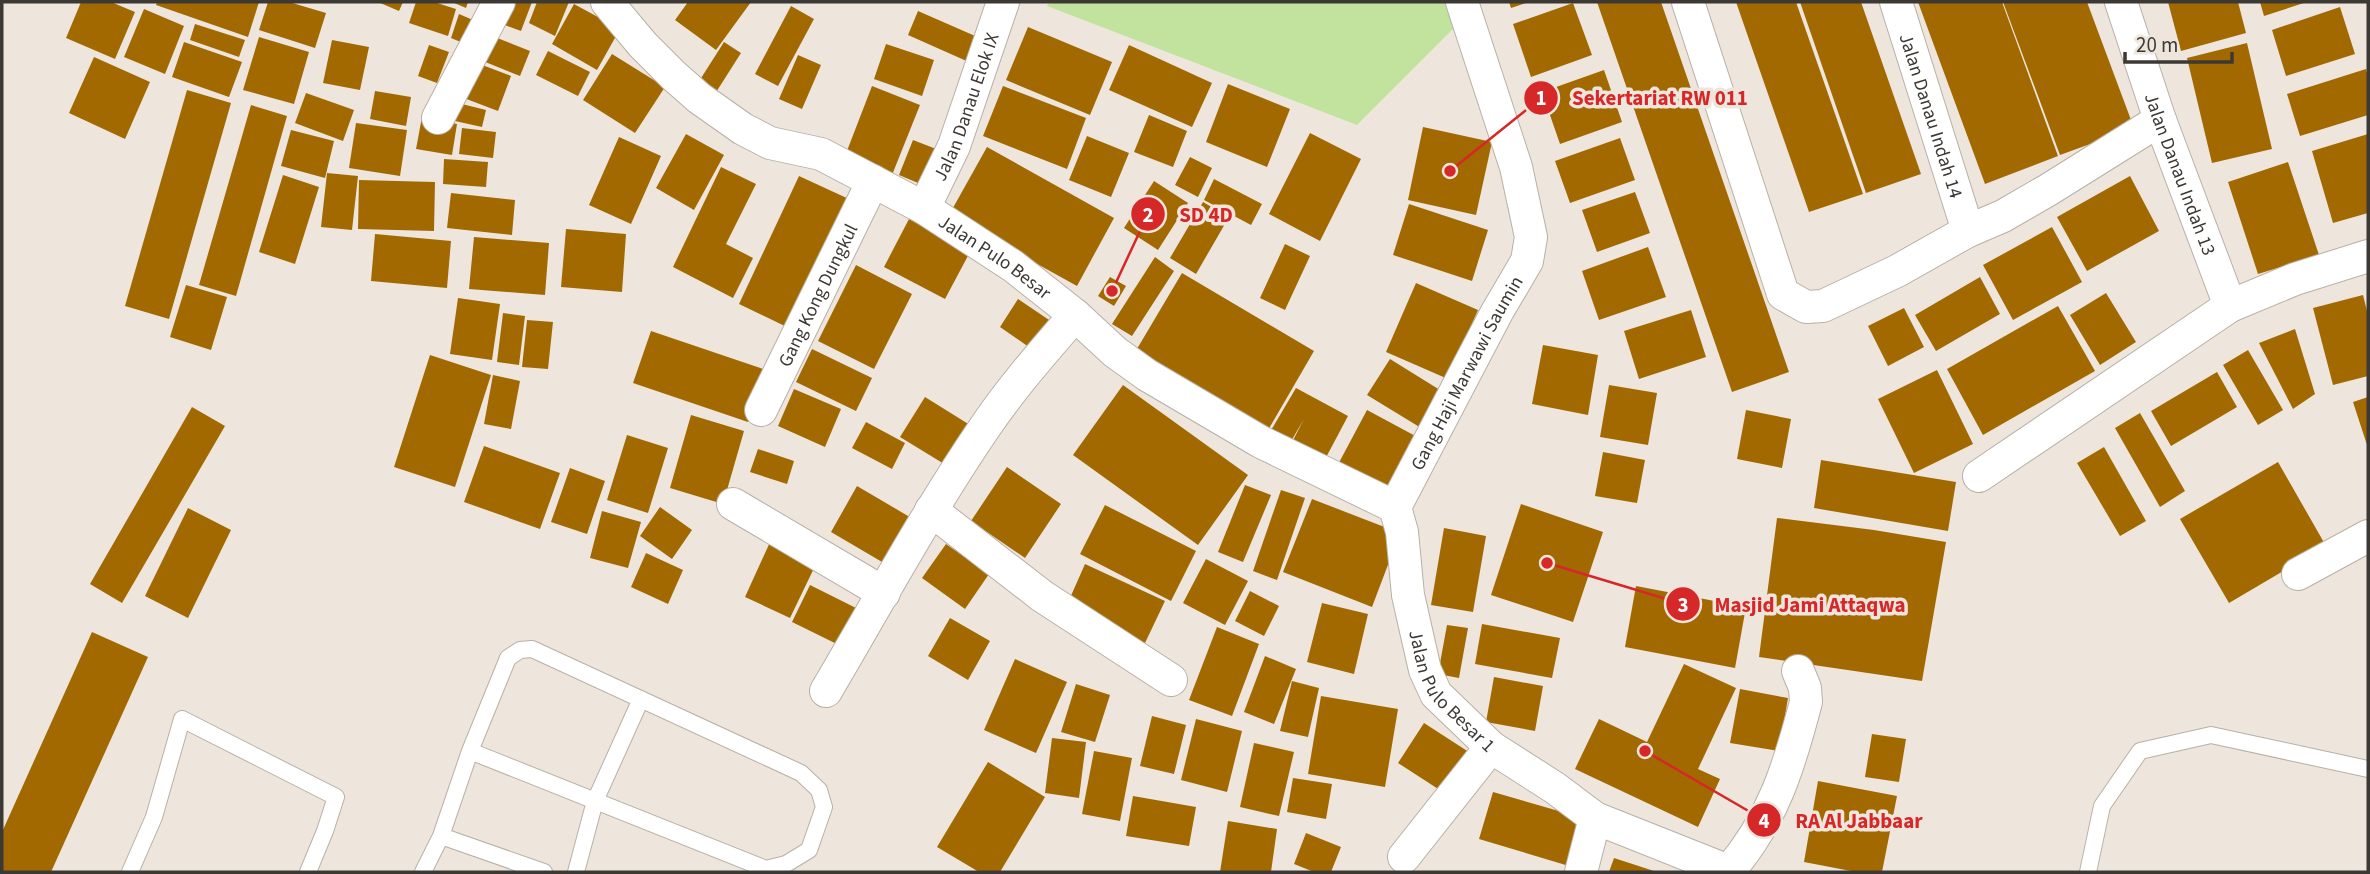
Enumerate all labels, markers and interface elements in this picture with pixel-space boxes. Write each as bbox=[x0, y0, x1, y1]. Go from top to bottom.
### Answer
scale bar bbox=[2125, 21, 2232, 65]
street label: Jalan Danau Elok IX bbox=[927, 29, 1007, 186]
street label: Jalan Danau Indah 14 bbox=[1892, 30, 1969, 202]
text: 20 m bbox=[2136, 30, 2178, 60]
callout: Sekertariat RW 011 bbox=[1523, 77, 1762, 119]
text: 1 bbox=[1535, 83, 1547, 113]
text: Sekertariat RW 011 bbox=[1572, 83, 1748, 113]
street label: Jalan Danau Indah 13 bbox=[2137, 90, 2222, 259]
callout: SD 4D bbox=[1130, 193, 1247, 235]
text: 2 bbox=[1142, 200, 1154, 230]
text: SD 4D bbox=[1179, 200, 1233, 230]
street label: Jalan Pulo Besar bbox=[933, 209, 1057, 307]
street label: Gang Kong Dungkul bbox=[772, 219, 865, 372]
street label: Gang Haji Marwawi Saumin bbox=[1405, 271, 1530, 475]
callout: Masjid Jami Attaqwa bbox=[1665, 583, 1919, 625]
text: 3 bbox=[1677, 590, 1689, 620]
text: Masjid Jami Attaqwa bbox=[1714, 590, 1906, 620]
street label: Jalan Pulo Besar 1 bbox=[1401, 627, 1501, 759]
callout: RA Al Jabbaar bbox=[1747, 799, 1937, 841]
text: 4 bbox=[1758, 806, 1770, 836]
text: RA Al Jabbaar bbox=[1795, 806, 1923, 836]

